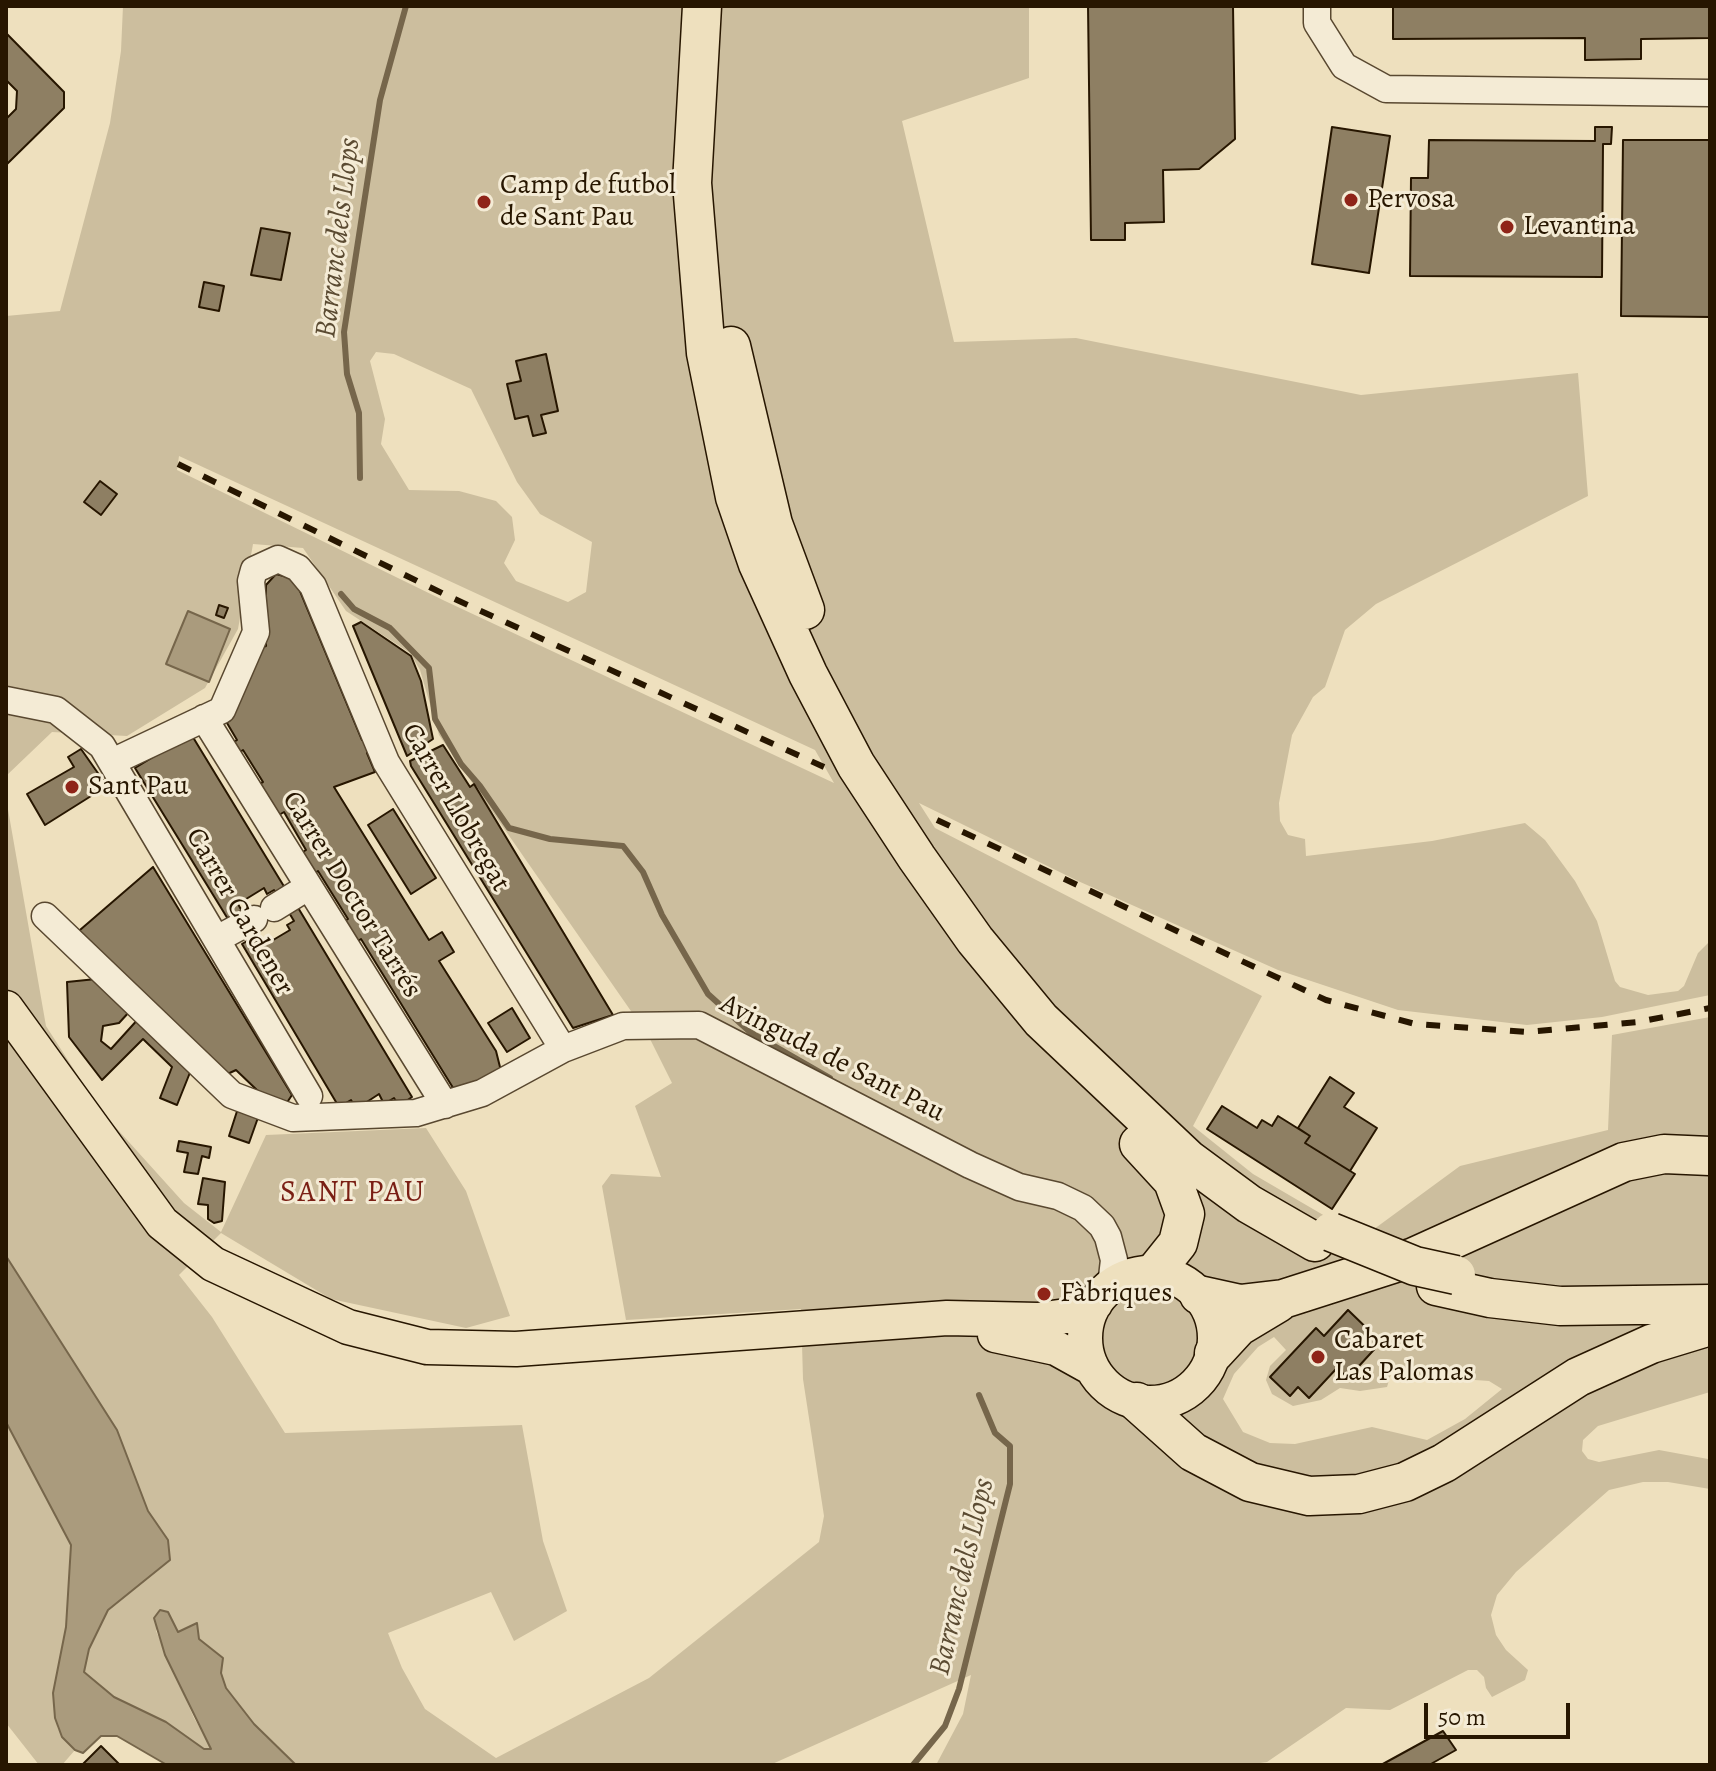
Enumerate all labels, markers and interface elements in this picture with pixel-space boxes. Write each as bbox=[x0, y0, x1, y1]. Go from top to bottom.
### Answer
water label: Barranc dels Llops bbox=[309, 136, 369, 340]
place label: Camp de futbol de Sant Pau bbox=[500, 169, 676, 235]
place label: Pervosa bbox=[1367, 183, 1455, 217]
marker: Pervosa bbox=[1342, 191, 1360, 209]
marker: Camp de futbol de Sant Pau bbox=[475, 193, 493, 211]
place label: Levantina bbox=[1523, 210, 1636, 244]
marker: Levantina bbox=[1498, 218, 1516, 236]
street label: Carrer Llobregat bbox=[393, 718, 517, 898]
place label: Sant Pau bbox=[88, 770, 189, 804]
marker: Sant Pau bbox=[63, 778, 81, 796]
street label: Carrer Doctor Tarrés bbox=[274, 785, 428, 1005]
street label: Carrer Cardener bbox=[178, 822, 300, 1002]
street label: Avinguda de Sant Pau bbox=[714, 988, 950, 1130]
district label: SANT PAU bbox=[280, 1176, 426, 1212]
place label: Fàbriques bbox=[1060, 1277, 1172, 1311]
marker: Fàbriques bbox=[1035, 1285, 1053, 1303]
place label: Cabaret Las Palomas bbox=[1334, 1324, 1474, 1390]
marker: Cabaret Las Palomas bbox=[1309, 1348, 1327, 1366]
water label: Barranc dels Llops bbox=[923, 1475, 1003, 1679]
scale bar bbox=[1428, 1687, 1574, 1737]
text: 50 m bbox=[1438, 1701, 1486, 1733]

